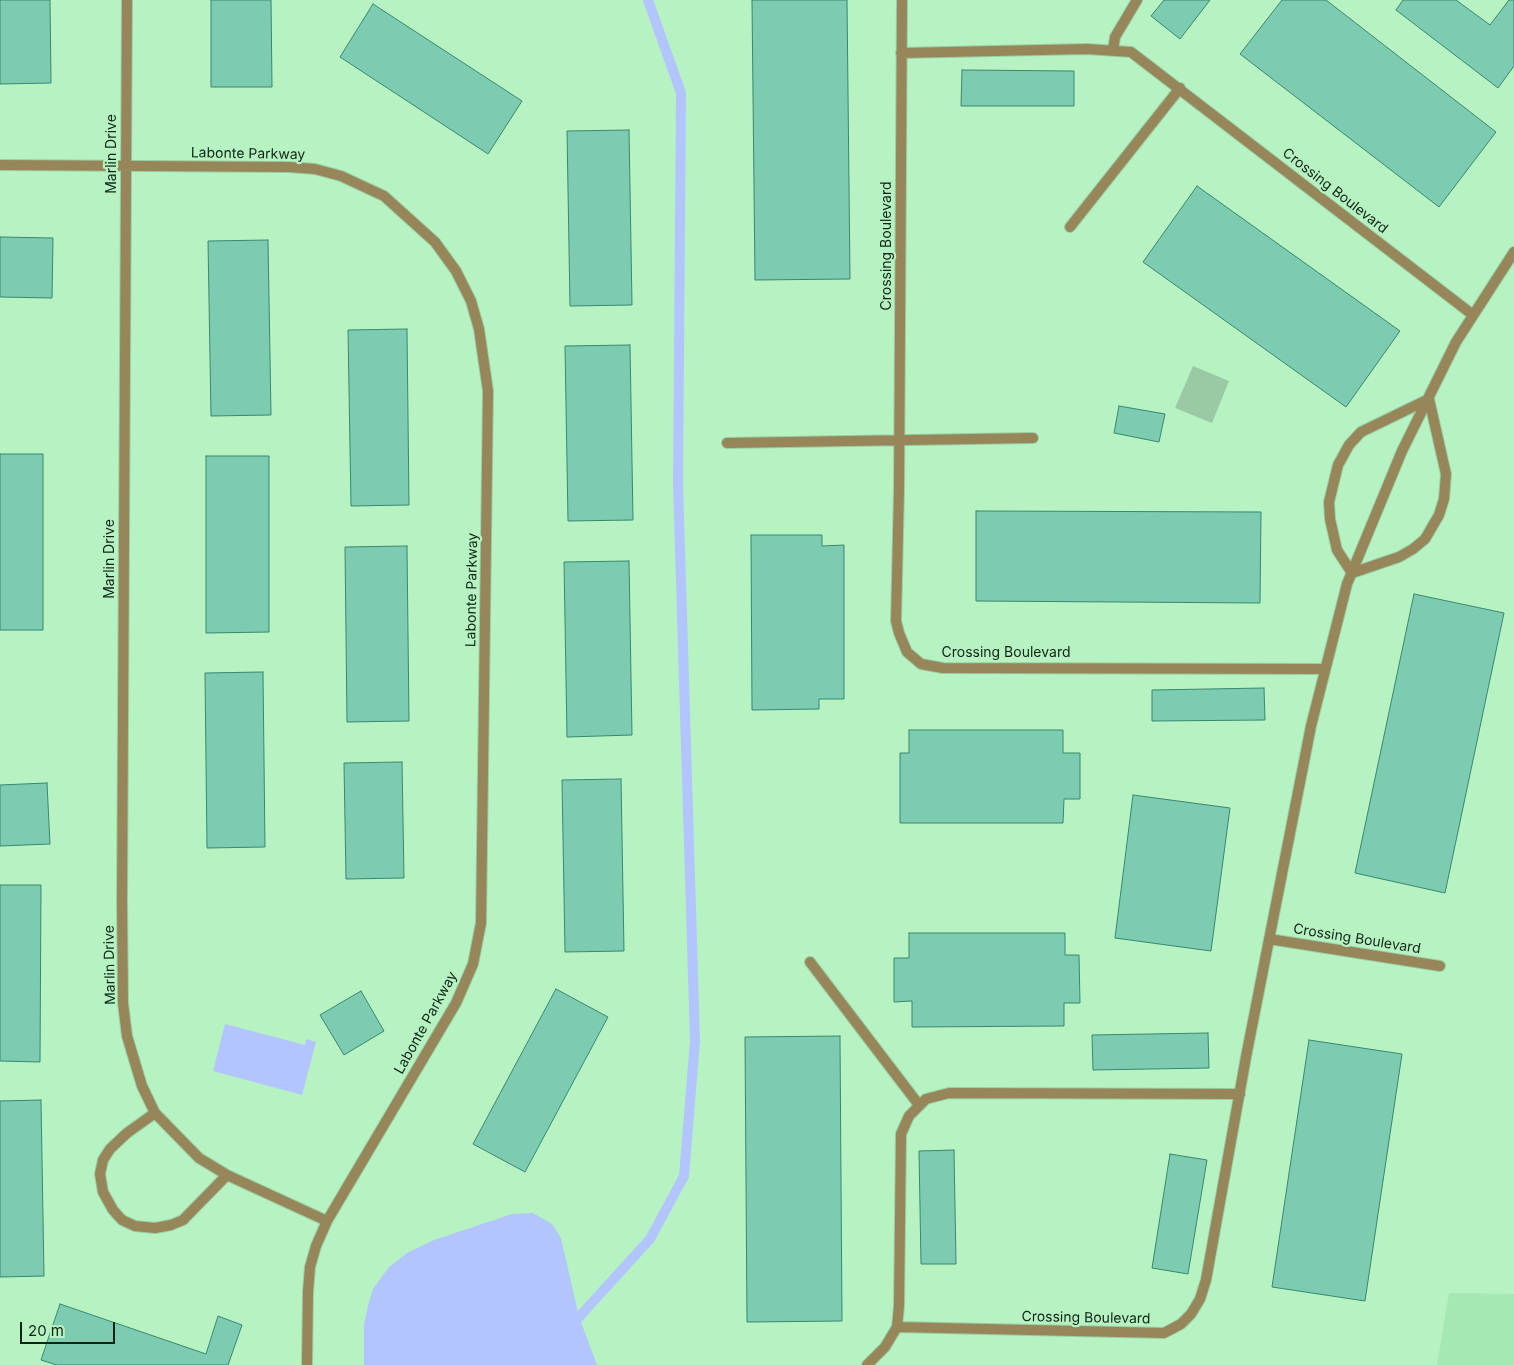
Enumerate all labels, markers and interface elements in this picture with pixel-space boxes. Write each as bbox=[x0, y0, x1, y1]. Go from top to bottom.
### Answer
street label: Marlin Drive bbox=[104, 114, 120, 194]
street label: Labonte Parkway bbox=[191, 145, 305, 163]
street label: Crossing Boulevard bbox=[1279, 145, 1391, 237]
street label: Crossing Boulevard bbox=[879, 181, 895, 311]
street label: Marlin Drive bbox=[102, 519, 118, 599]
street label: Labonte Parkway bbox=[463, 533, 481, 647]
street label: Crossing Boulevard bbox=[941, 645, 1071, 661]
street label: Crossing Boulevard bbox=[1292, 921, 1422, 957]
street label: Marlin Drive bbox=[101, 925, 119, 1005]
street label: Labonte Parkway bbox=[391, 969, 461, 1077]
street label: Crossing Boulevard bbox=[1021, 1308, 1151, 1328]
scale bar bbox=[22, 1312, 118, 1344]
text: 20 m bbox=[28, 1321, 64, 1340]

